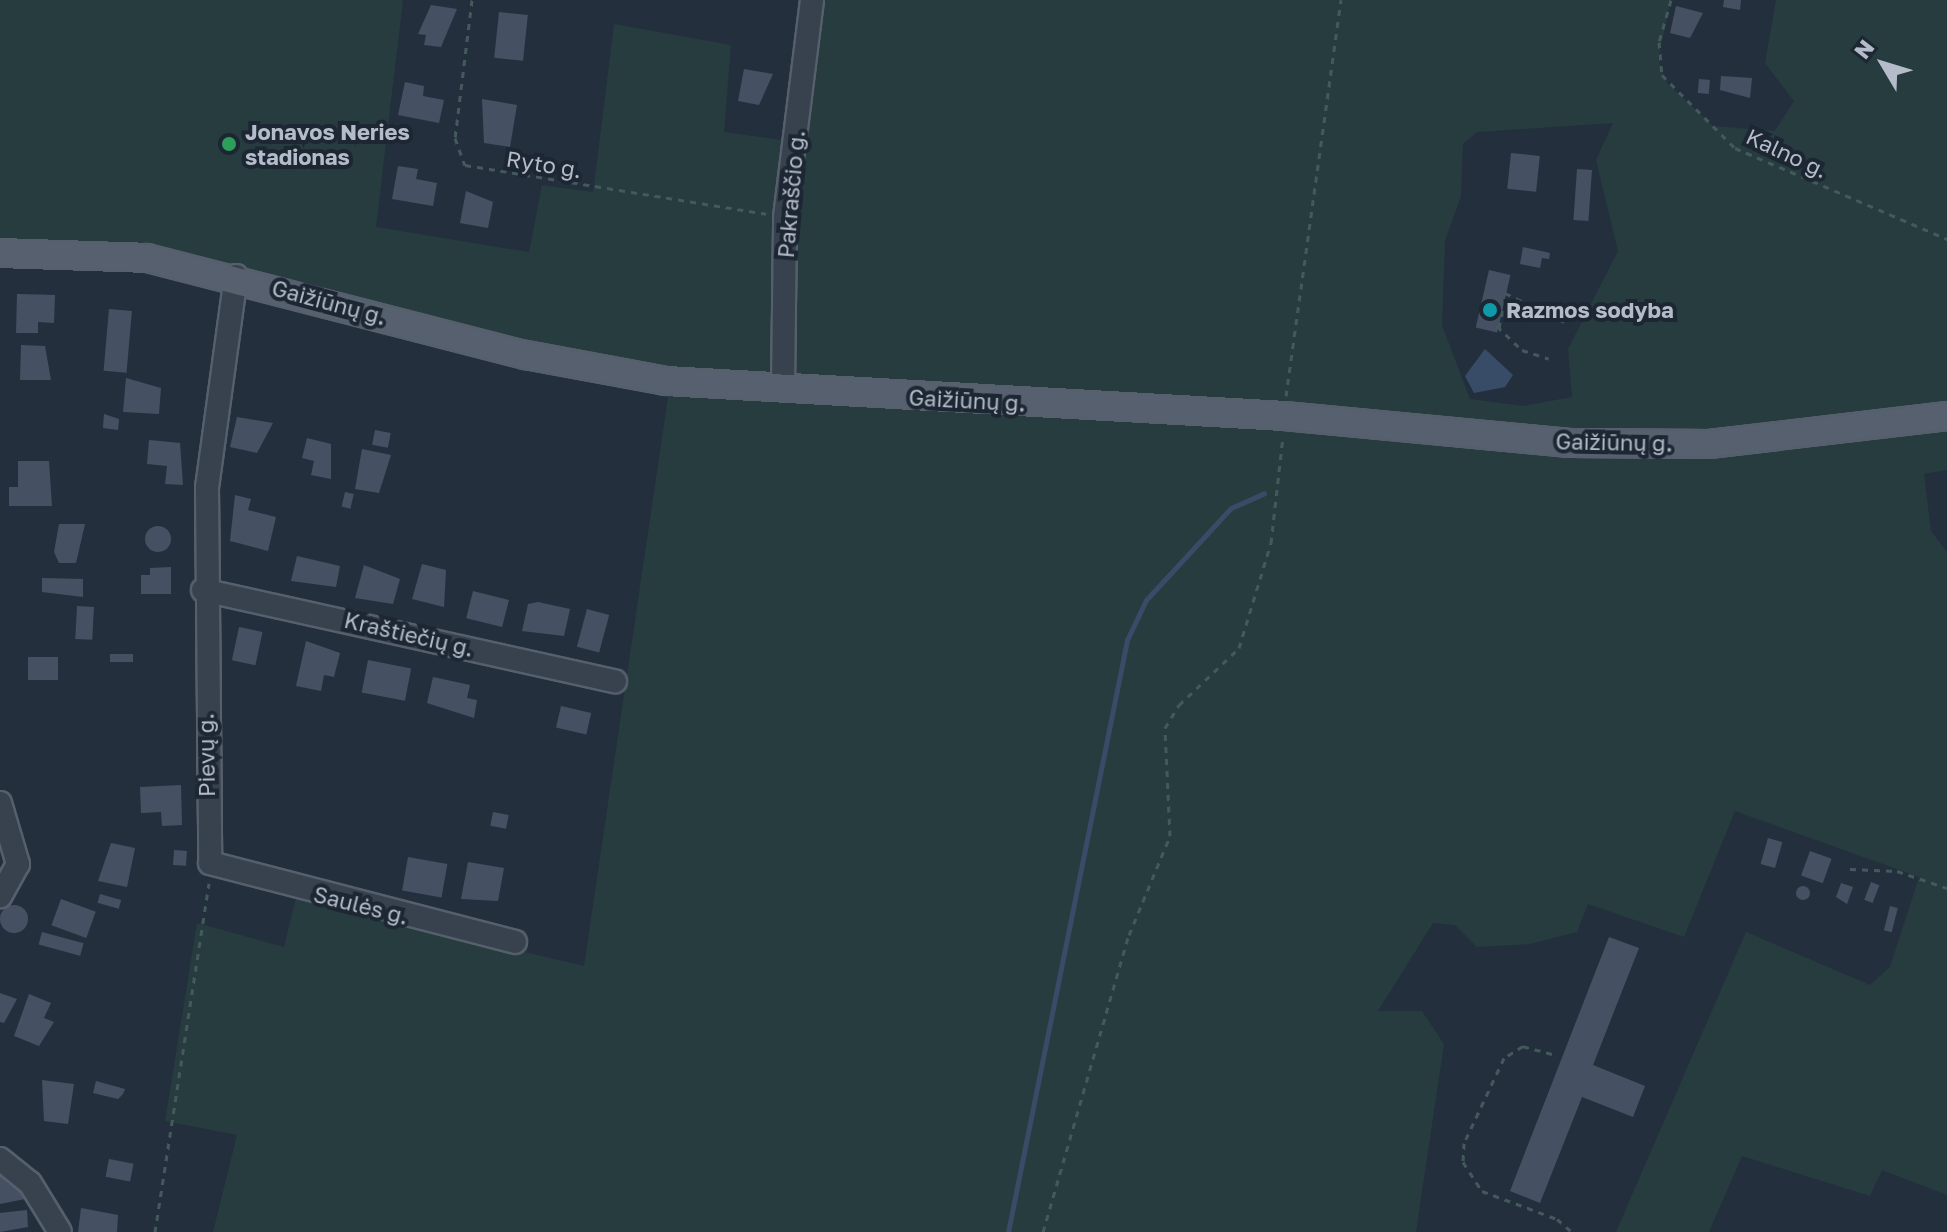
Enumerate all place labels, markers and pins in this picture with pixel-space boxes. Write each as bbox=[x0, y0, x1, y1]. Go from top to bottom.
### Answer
place label: Jonavos Neries stadionas bbox=[245, 118, 410, 170]
marker: Jonavos Neries stadionas bbox=[220, 135, 238, 153]
place label: Razmos sodyba bbox=[1506, 297, 1674, 323]
marker: Razmos sodyba bbox=[1481, 301, 1499, 319]

